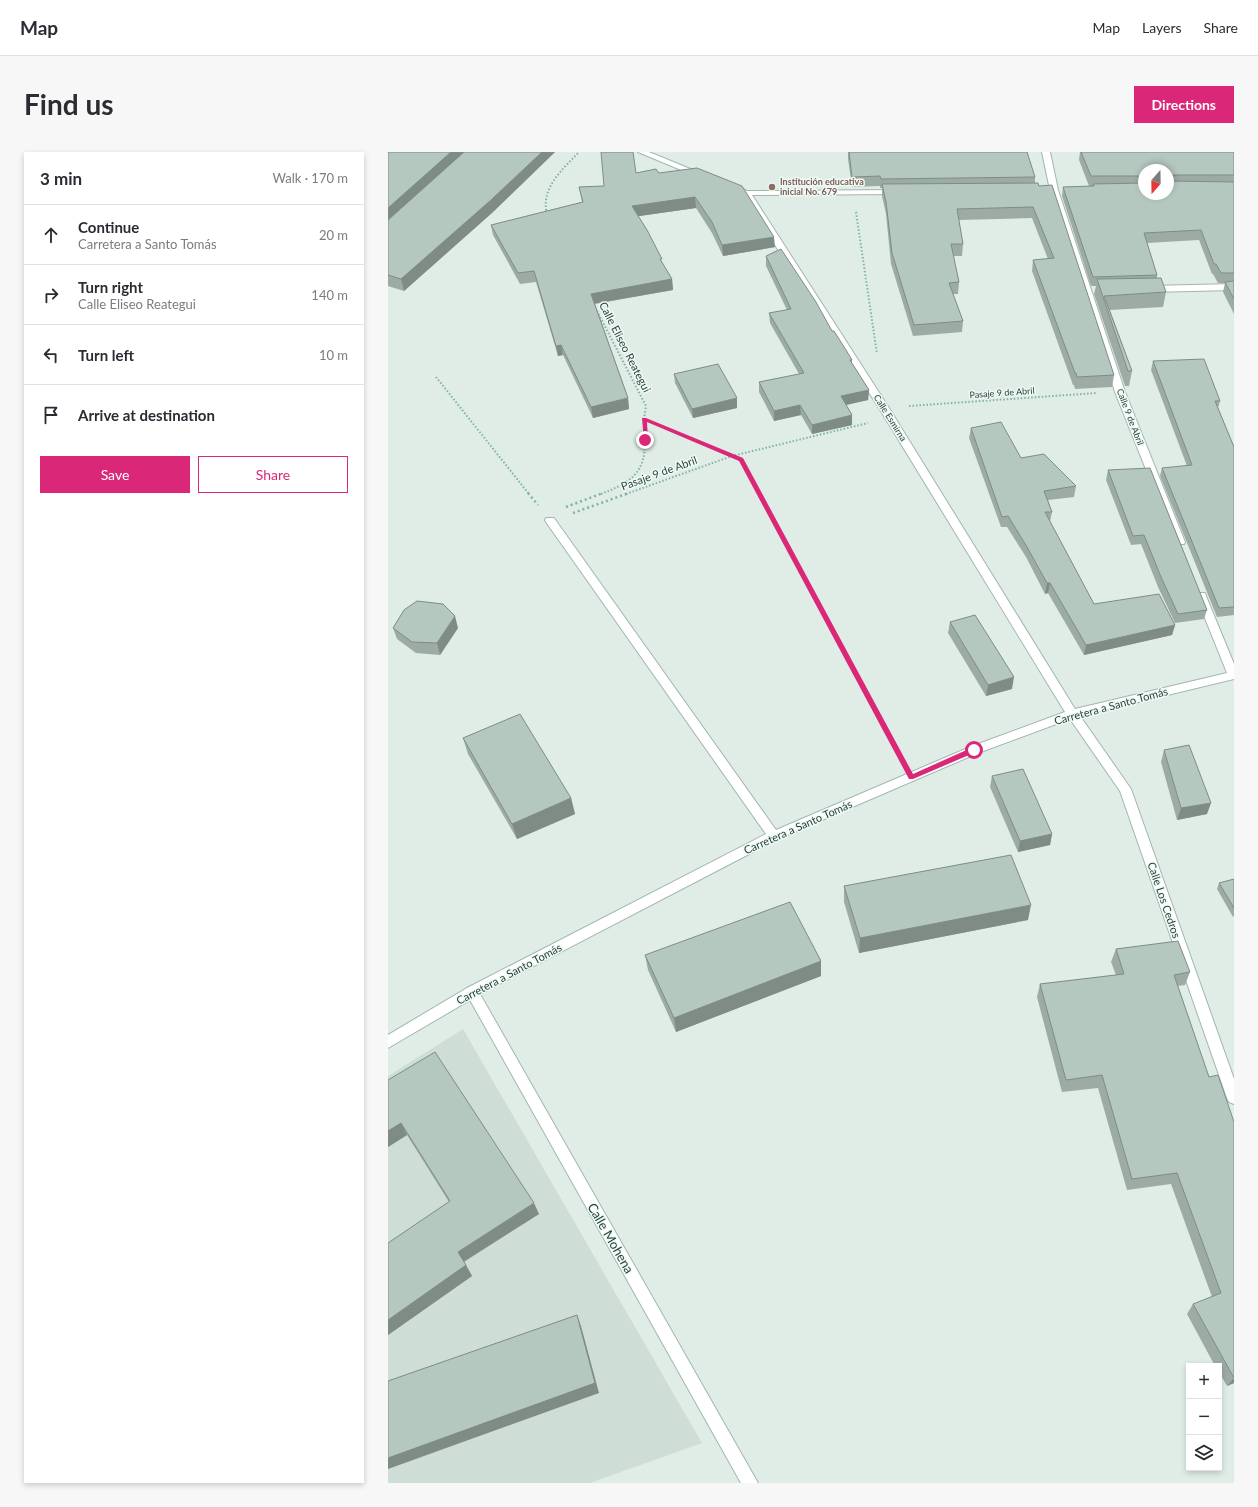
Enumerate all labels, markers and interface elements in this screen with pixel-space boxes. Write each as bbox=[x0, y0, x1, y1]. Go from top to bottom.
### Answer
text: Map bbox=[20, 16, 58, 39]
text: Map bbox=[1092, 19, 1120, 36]
text: Layers bbox=[1142, 19, 1182, 36]
text: Share bbox=[1204, 19, 1238, 36]
button: Directions bbox=[1134, 86, 1234, 123]
text: Find us bbox=[24, 87, 114, 121]
north arrow bbox=[1138, 164, 1174, 200]
text: 3 min bbox=[40, 168, 82, 189]
text: Walk · 170 m bbox=[272, 170, 348, 186]
place label: Institución educativa inicial No. 679 bbox=[780, 176, 864, 197]
marker: Institución educativa inicial No. 679 bbox=[767, 182, 777, 192]
text: Continue bbox=[78, 218, 139, 236]
icon: ahead bbox=[40, 224, 62, 246]
text: 20 m bbox=[319, 227, 348, 243]
text: Carretera a Santo Tomás bbox=[78, 236, 217, 252]
text: Turn right bbox=[78, 278, 143, 296]
icon: right bbox=[40, 284, 62, 306]
text: 140 m bbox=[311, 287, 348, 303]
text: Calle Eliseo Reategui bbox=[78, 296, 196, 312]
street label: Calle Eliseo Reategui bbox=[597, 299, 654, 394]
icon: left bbox=[40, 344, 62, 366]
text: Turn left bbox=[78, 346, 134, 364]
text: 10 m bbox=[319, 347, 348, 363]
street label: Pasaje 9 de Abril bbox=[969, 385, 1035, 400]
street label: Calle 9 de Abril bbox=[1115, 387, 1146, 447]
street label: Calle Esmirna bbox=[872, 392, 909, 443]
icon: arrive bbox=[40, 404, 62, 426]
text: Arrive at destination bbox=[78, 406, 215, 424]
route end bbox=[636, 431, 654, 449]
street label: Pasaje 9 de Abril bbox=[619, 453, 699, 492]
button: Save bbox=[40, 456, 190, 493]
button: Share bbox=[198, 456, 348, 493]
street label: Carretera a Santo Tomás bbox=[1053, 684, 1169, 727]
route start bbox=[965, 741, 983, 759]
street label: Carretera a Santo Tomás bbox=[742, 797, 854, 856]
street label: Calle Los Cedros bbox=[1145, 860, 1184, 940]
street label: Carretera a Santo Tomás bbox=[454, 940, 564, 1007]
street label: Calle Mohena bbox=[584, 1200, 638, 1276]
map controls bbox=[1186, 1363, 1222, 1471]
button: + bbox=[1186, 1363, 1222, 1399]
button: − bbox=[1186, 1399, 1222, 1435]
button: layers bbox=[1186, 1435, 1222, 1471]

